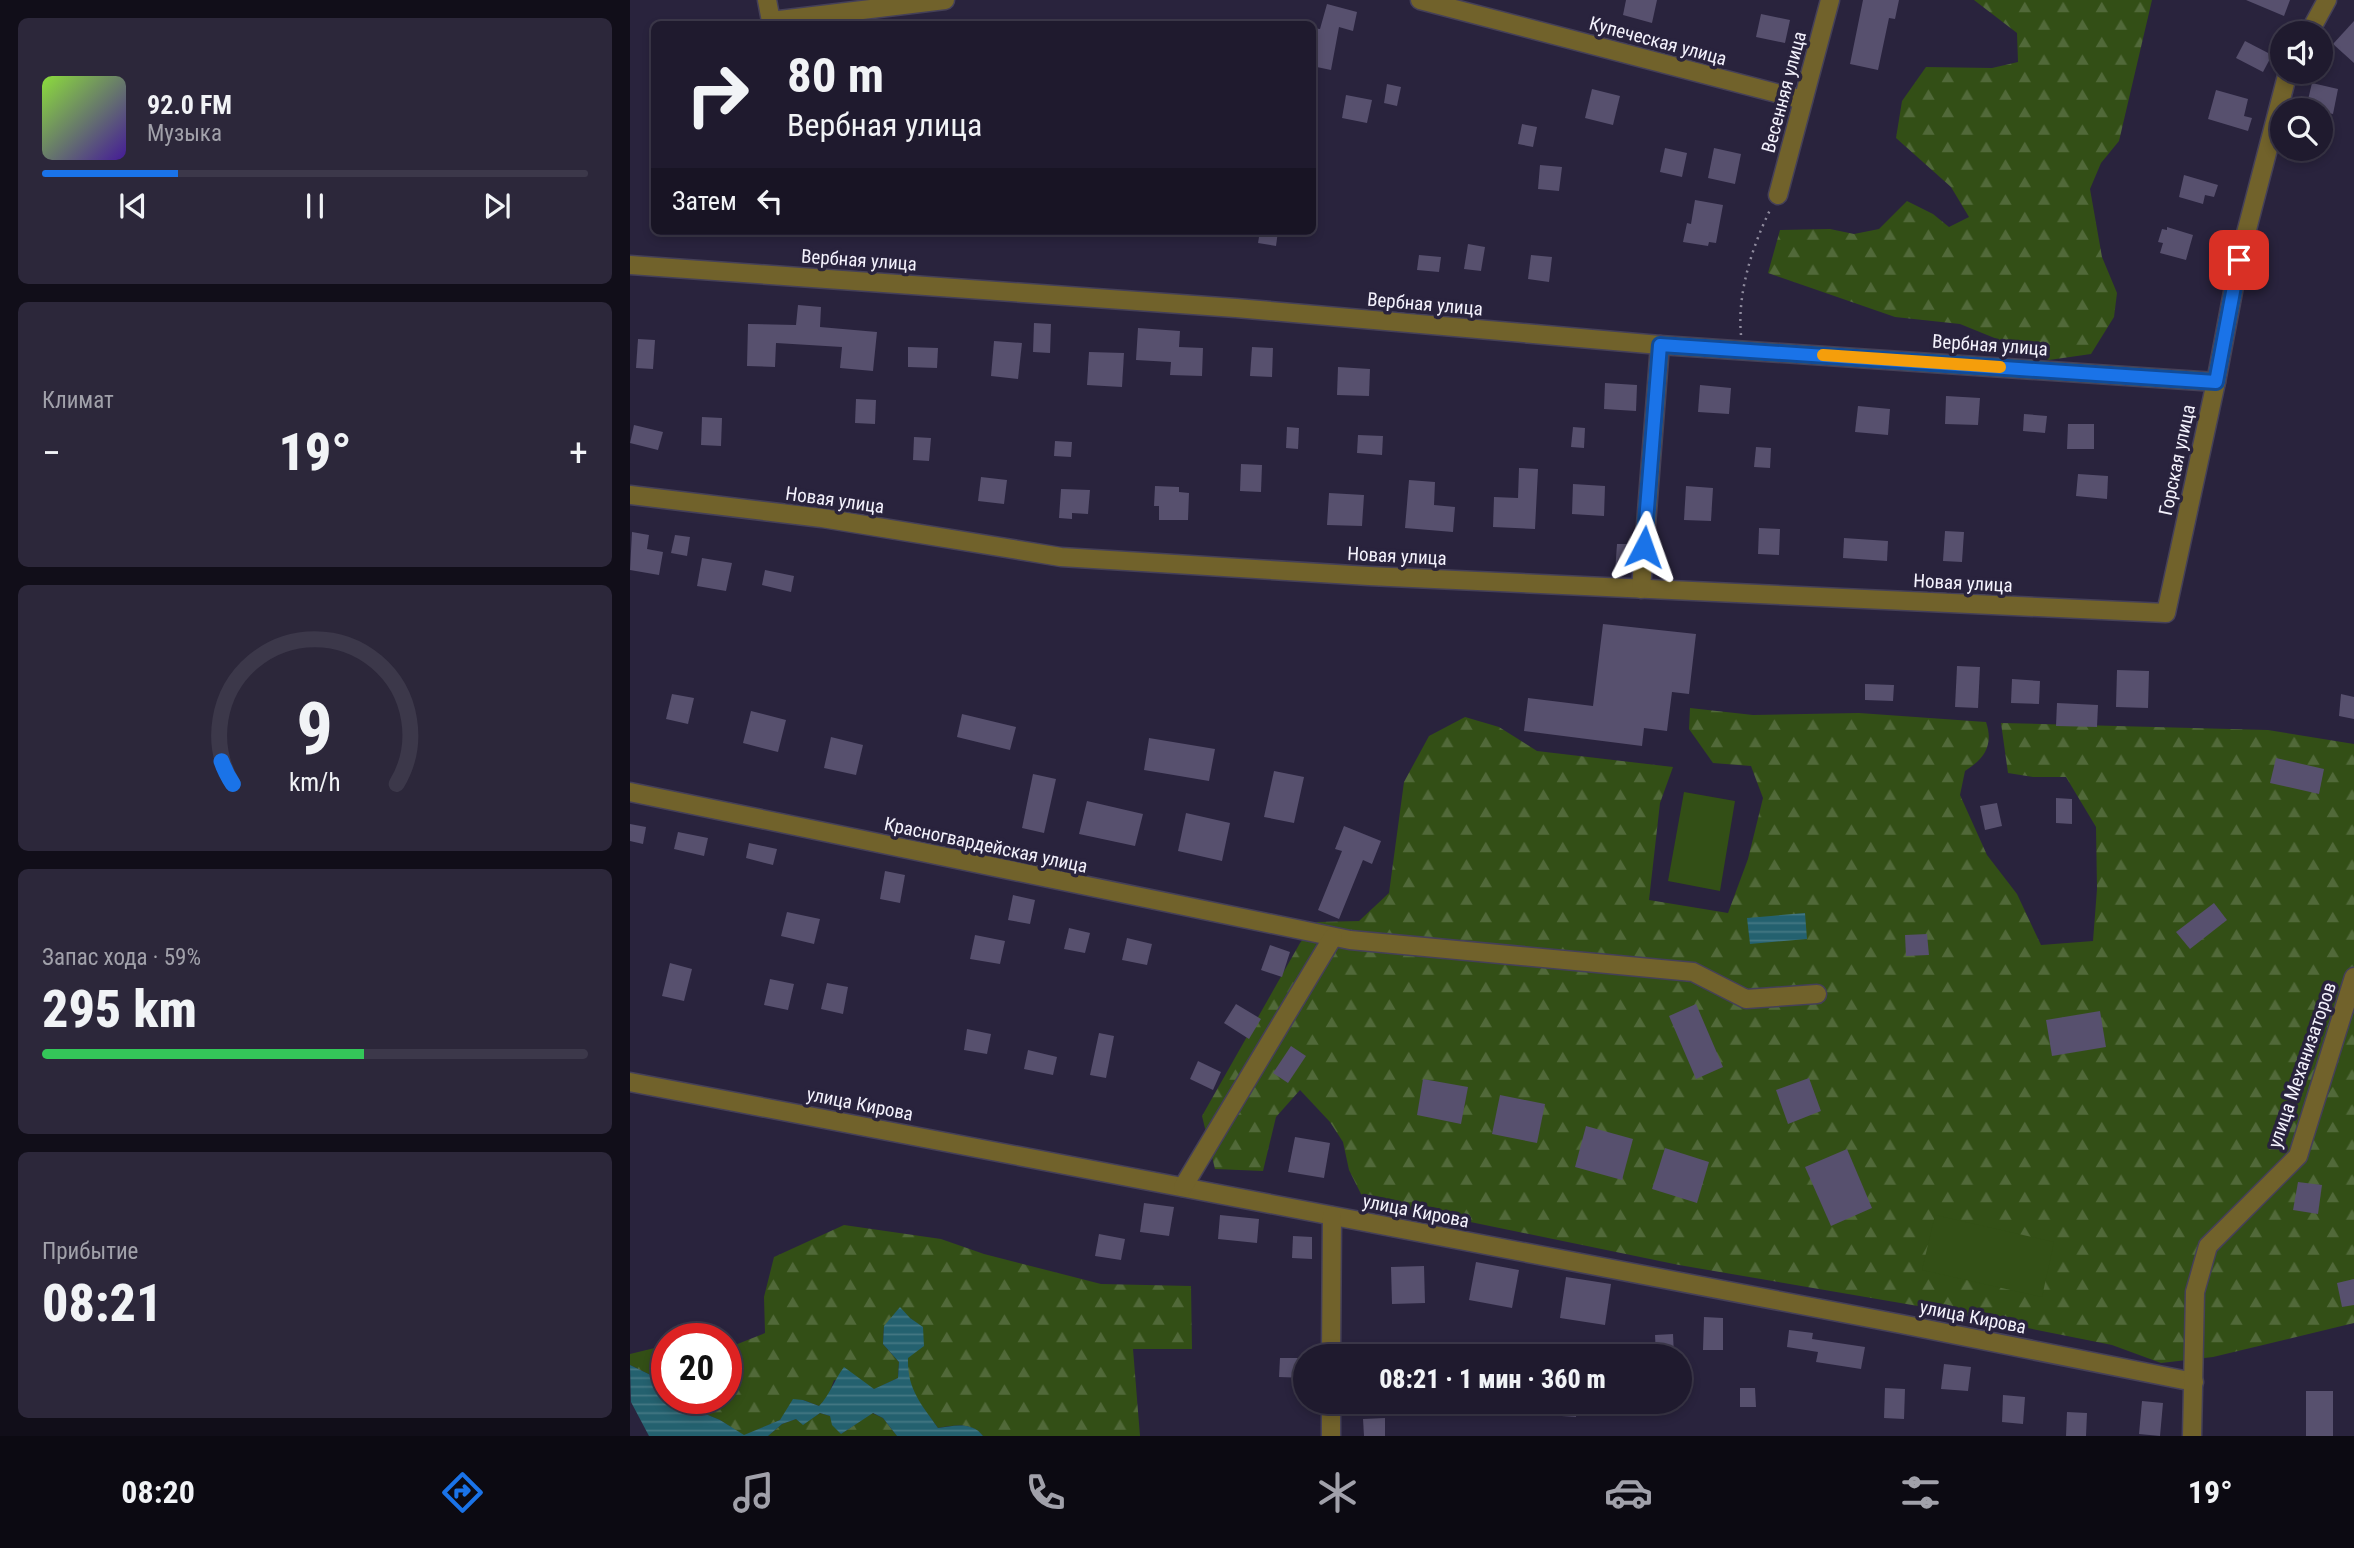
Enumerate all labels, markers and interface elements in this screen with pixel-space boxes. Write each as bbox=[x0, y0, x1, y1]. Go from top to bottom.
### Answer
street label: Купеческая улица bbox=[1587, 12, 1729, 70]
map controls bbox=[2270, 21, 2333, 161]
button: sound bbox=[2270, 21, 2333, 84]
street label: Весенняя улица bbox=[1757, 29, 1811, 155]
text: 80 m bbox=[787, 47, 884, 104]
icon: right bbox=[672, 49, 763, 140]
text: 92.0 FM bbox=[147, 90, 232, 120]
button: search bbox=[2270, 98, 2333, 161]
text: Вербная улица bbox=[787, 106, 982, 144]
text: Музыка bbox=[147, 120, 222, 147]
icon: left bbox=[751, 182, 789, 220]
text: Затем bbox=[672, 186, 737, 216]
icon: previous bbox=[114, 187, 152, 225]
icon: pause bbox=[296, 187, 334, 225]
icon: next bbox=[478, 187, 516, 225]
pin bbox=[2209, 230, 2269, 290]
icon: arrive bbox=[2220, 241, 2258, 279]
street label: Вербная улица bbox=[800, 244, 918, 276]
street label: Вербная улица bbox=[1366, 287, 1484, 321]
street label: Вербная улица bbox=[1931, 329, 2049, 361]
text: Климат bbox=[42, 387, 114, 414]
street label: Горская улица bbox=[2154, 402, 2200, 518]
text: 19° bbox=[278, 422, 352, 483]
text: − bbox=[42, 431, 61, 475]
text: + bbox=[569, 431, 588, 475]
street label: Новая улица bbox=[784, 482, 886, 518]
position arrow bbox=[1607, 510, 1681, 584]
street label: Новая улица bbox=[1347, 542, 1447, 570]
street label: Новая улица bbox=[1913, 569, 2013, 597]
text: 9 bbox=[297, 686, 333, 772]
text: km/h bbox=[289, 768, 341, 797]
street label: Красногвардейская улица bbox=[882, 812, 1090, 878]
text: Запас хода · 59% bbox=[42, 944, 201, 971]
text: 295 km bbox=[42, 979, 197, 1040]
street label: улица Механизаторов bbox=[2263, 979, 2341, 1151]
street label: улица Кирова bbox=[805, 1082, 915, 1126]
street label: улица Кирова bbox=[1361, 1189, 1471, 1233]
text: Прибытие bbox=[42, 1238, 138, 1265]
text: 08:21 bbox=[42, 1273, 162, 1334]
street label: улица Кирова bbox=[1918, 1295, 2028, 1339]
speed limit sign: 20 bbox=[651, 1323, 742, 1414]
text: 08:21 · 1 мин · 360 m bbox=[1379, 1364, 1606, 1394]
icon: directions bbox=[438, 1468, 487, 1517]
icon: music bbox=[729, 1468, 778, 1517]
icon: phone bbox=[1021, 1468, 1070, 1517]
icon: climate bbox=[1313, 1468, 1362, 1517]
icon: car bbox=[1604, 1468, 1653, 1517]
icon: filters bbox=[1896, 1468, 1945, 1517]
text: 08:20 bbox=[121, 1473, 195, 1511]
text: 19° bbox=[2188, 1473, 2233, 1511]

